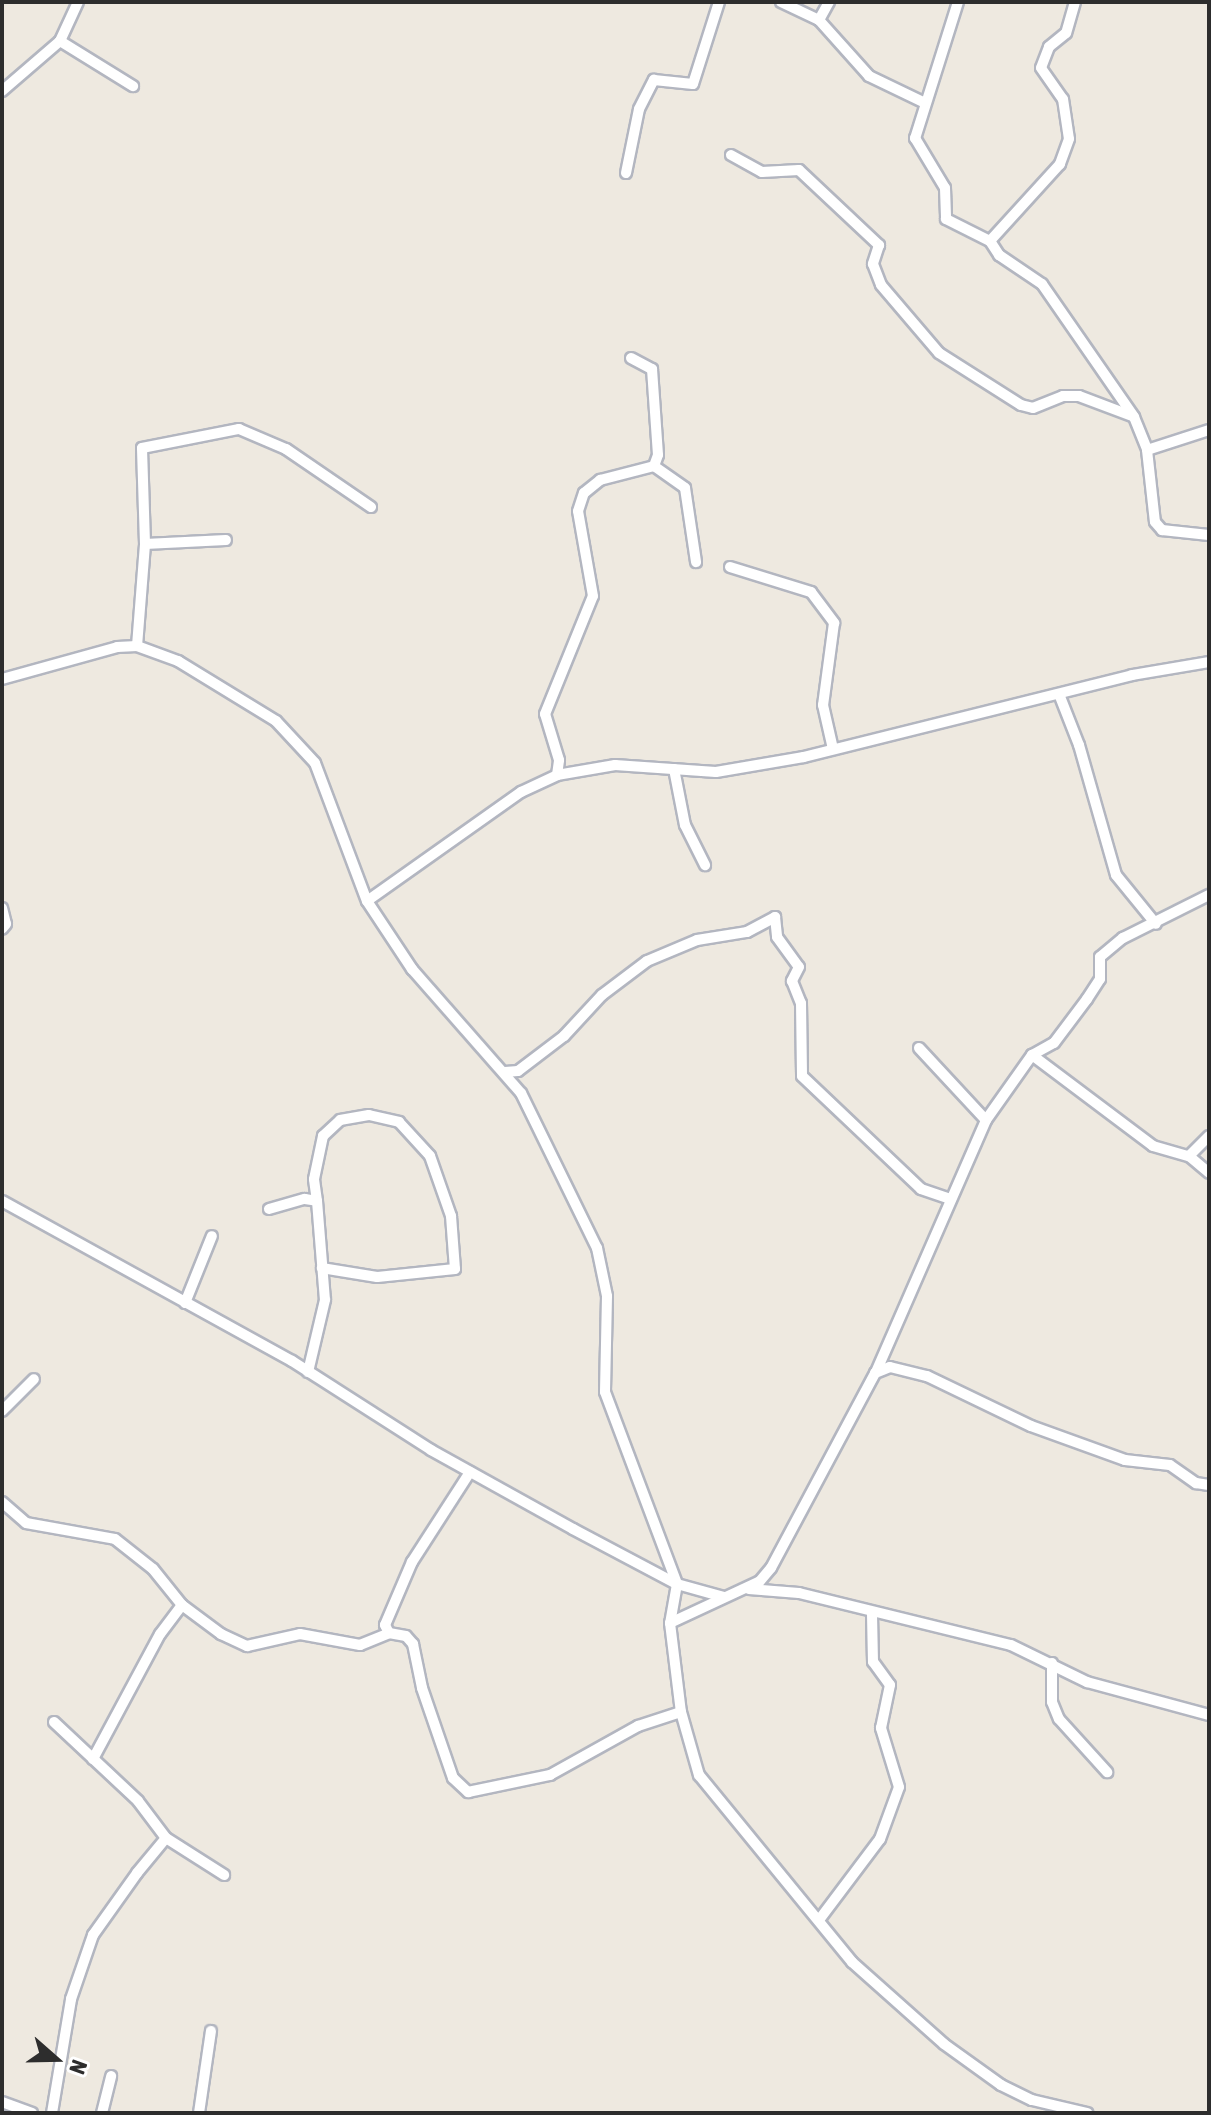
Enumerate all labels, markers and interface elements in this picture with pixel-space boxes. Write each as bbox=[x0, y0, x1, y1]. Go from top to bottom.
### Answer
north arrow bbox=[16, 2019, 96, 2099]
text: N bbox=[64, 2057, 93, 2078]

